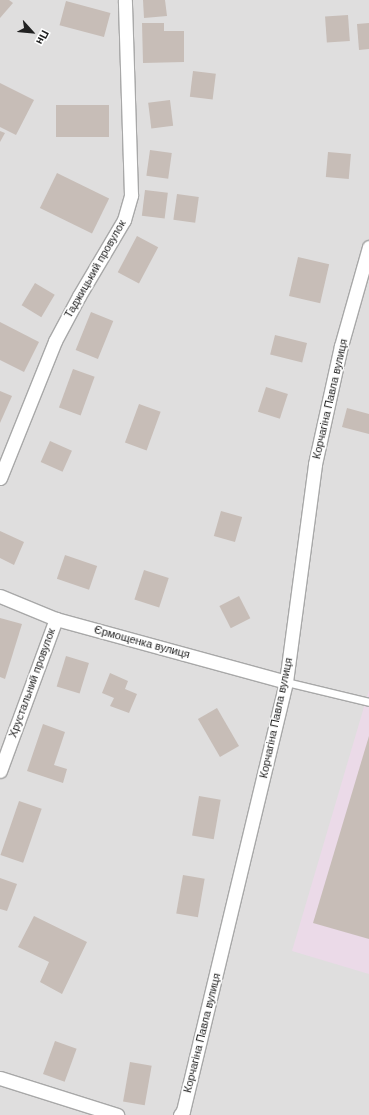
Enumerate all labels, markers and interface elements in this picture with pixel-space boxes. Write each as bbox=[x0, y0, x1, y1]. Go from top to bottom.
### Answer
north arrow bbox=[12, 12, 52, 52]
text: Пн bbox=[34, 28, 51, 47]
street label: Таджицький провулок bbox=[62, 218, 128, 320]
street label: Корчагіна Павла вулиця bbox=[310, 338, 350, 460]
street label: Єрмощенка вулиця bbox=[93, 623, 191, 661]
street label: Хрустальний провулок bbox=[6, 627, 58, 739]
street label: Корчагіна Павла вулиця bbox=[257, 657, 295, 779]
street label: Корчагіна Павла вулиця bbox=[181, 972, 223, 1094]

